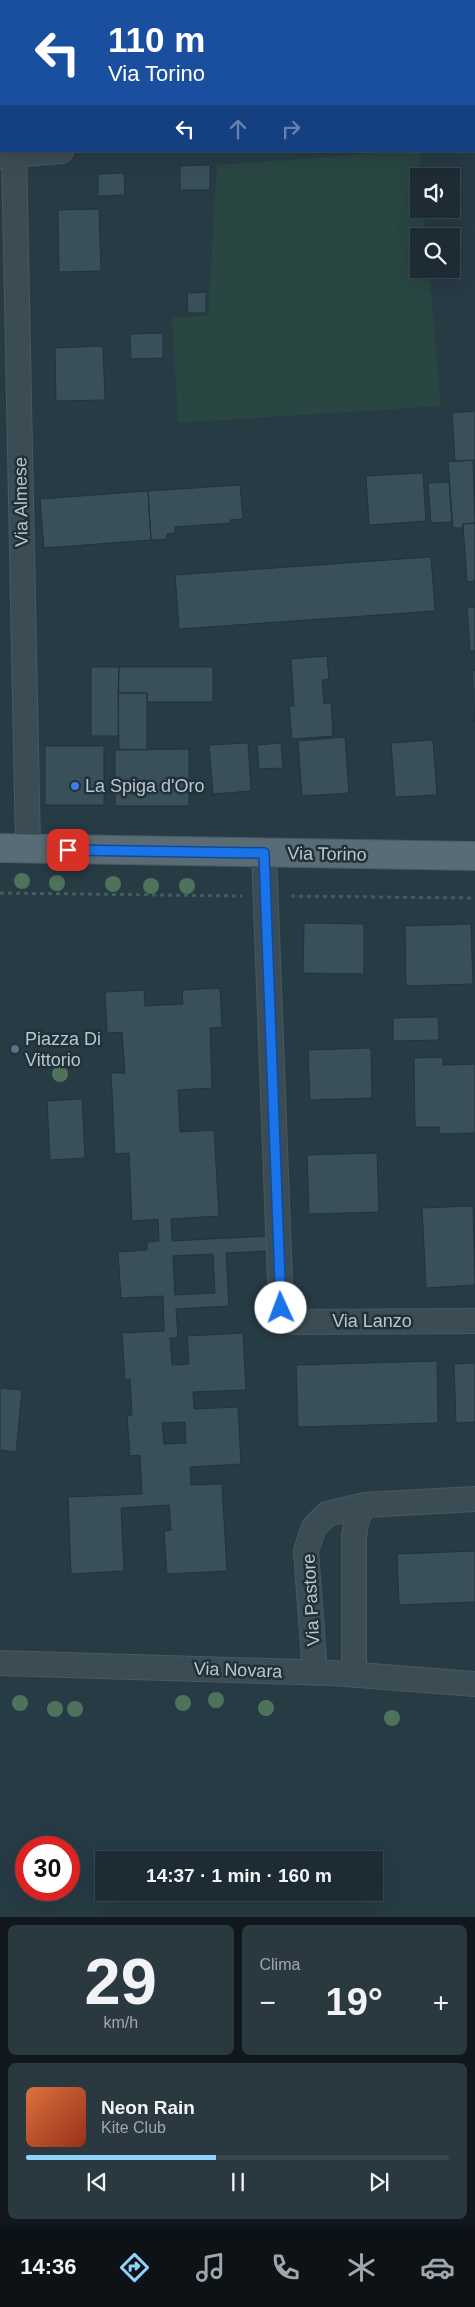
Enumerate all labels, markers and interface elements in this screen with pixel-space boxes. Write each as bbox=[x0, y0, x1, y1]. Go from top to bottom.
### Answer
icon: left bbox=[25, 20, 90, 85]
text: 110 m bbox=[108, 20, 205, 59]
text: Via Torino bbox=[108, 61, 205, 86]
icon: left bbox=[171, 115, 199, 143]
icon: ahead bbox=[224, 115, 252, 143]
icon: right bbox=[277, 115, 305, 143]
map controls bbox=[410, 168, 460, 278]
button: sound bbox=[410, 168, 460, 218]
button: search bbox=[410, 228, 460, 278]
street label: Via Almese bbox=[10, 457, 32, 547]
place label: La Spiga d'Oro bbox=[85, 776, 205, 796]
marker: La Spiga d'Oro bbox=[69, 780, 81, 792]
pin bbox=[47, 829, 89, 871]
icon: arrive bbox=[54, 836, 82, 864]
street label: Via Torino bbox=[287, 843, 367, 865]
place label: Piazza Di Vittorio bbox=[25, 1029, 101, 1070]
marker: Piazza Di Vittorio bbox=[9, 1043, 21, 1055]
position arrow bbox=[254, 1281, 306, 1333]
street label: Via Lanzo bbox=[332, 1311, 412, 1331]
street label: Via Pastore bbox=[299, 1553, 323, 1647]
street label: Via Novara bbox=[193, 1658, 284, 1682]
speed limit sign: 30 bbox=[15, 1836, 80, 1901]
text: 14:37 · 1 min · 160 m bbox=[146, 1865, 332, 1886]
text: 29 bbox=[85, 1945, 157, 2018]
text: Clima bbox=[260, 1956, 300, 1973]
text: 19° bbox=[326, 1981, 383, 2023]
text: − bbox=[260, 1987, 276, 2018]
text: + bbox=[433, 1987, 449, 2018]
text: km/h bbox=[103, 2014, 138, 2031]
text: Neon Rain bbox=[101, 2097, 195, 2118]
text: Kite Club bbox=[101, 2119, 166, 2136]
icon: previous bbox=[83, 2168, 111, 2196]
icon: pause bbox=[224, 2168, 252, 2196]
icon: next bbox=[365, 2168, 393, 2196]
icon: directions bbox=[117, 2250, 152, 2285]
icon: music bbox=[193, 2250, 228, 2285]
icon: phone bbox=[268, 2250, 303, 2285]
icon: climate bbox=[344, 2250, 379, 2285]
icon: car bbox=[420, 2250, 455, 2285]
text: 14:36 bbox=[20, 2254, 77, 2279]

